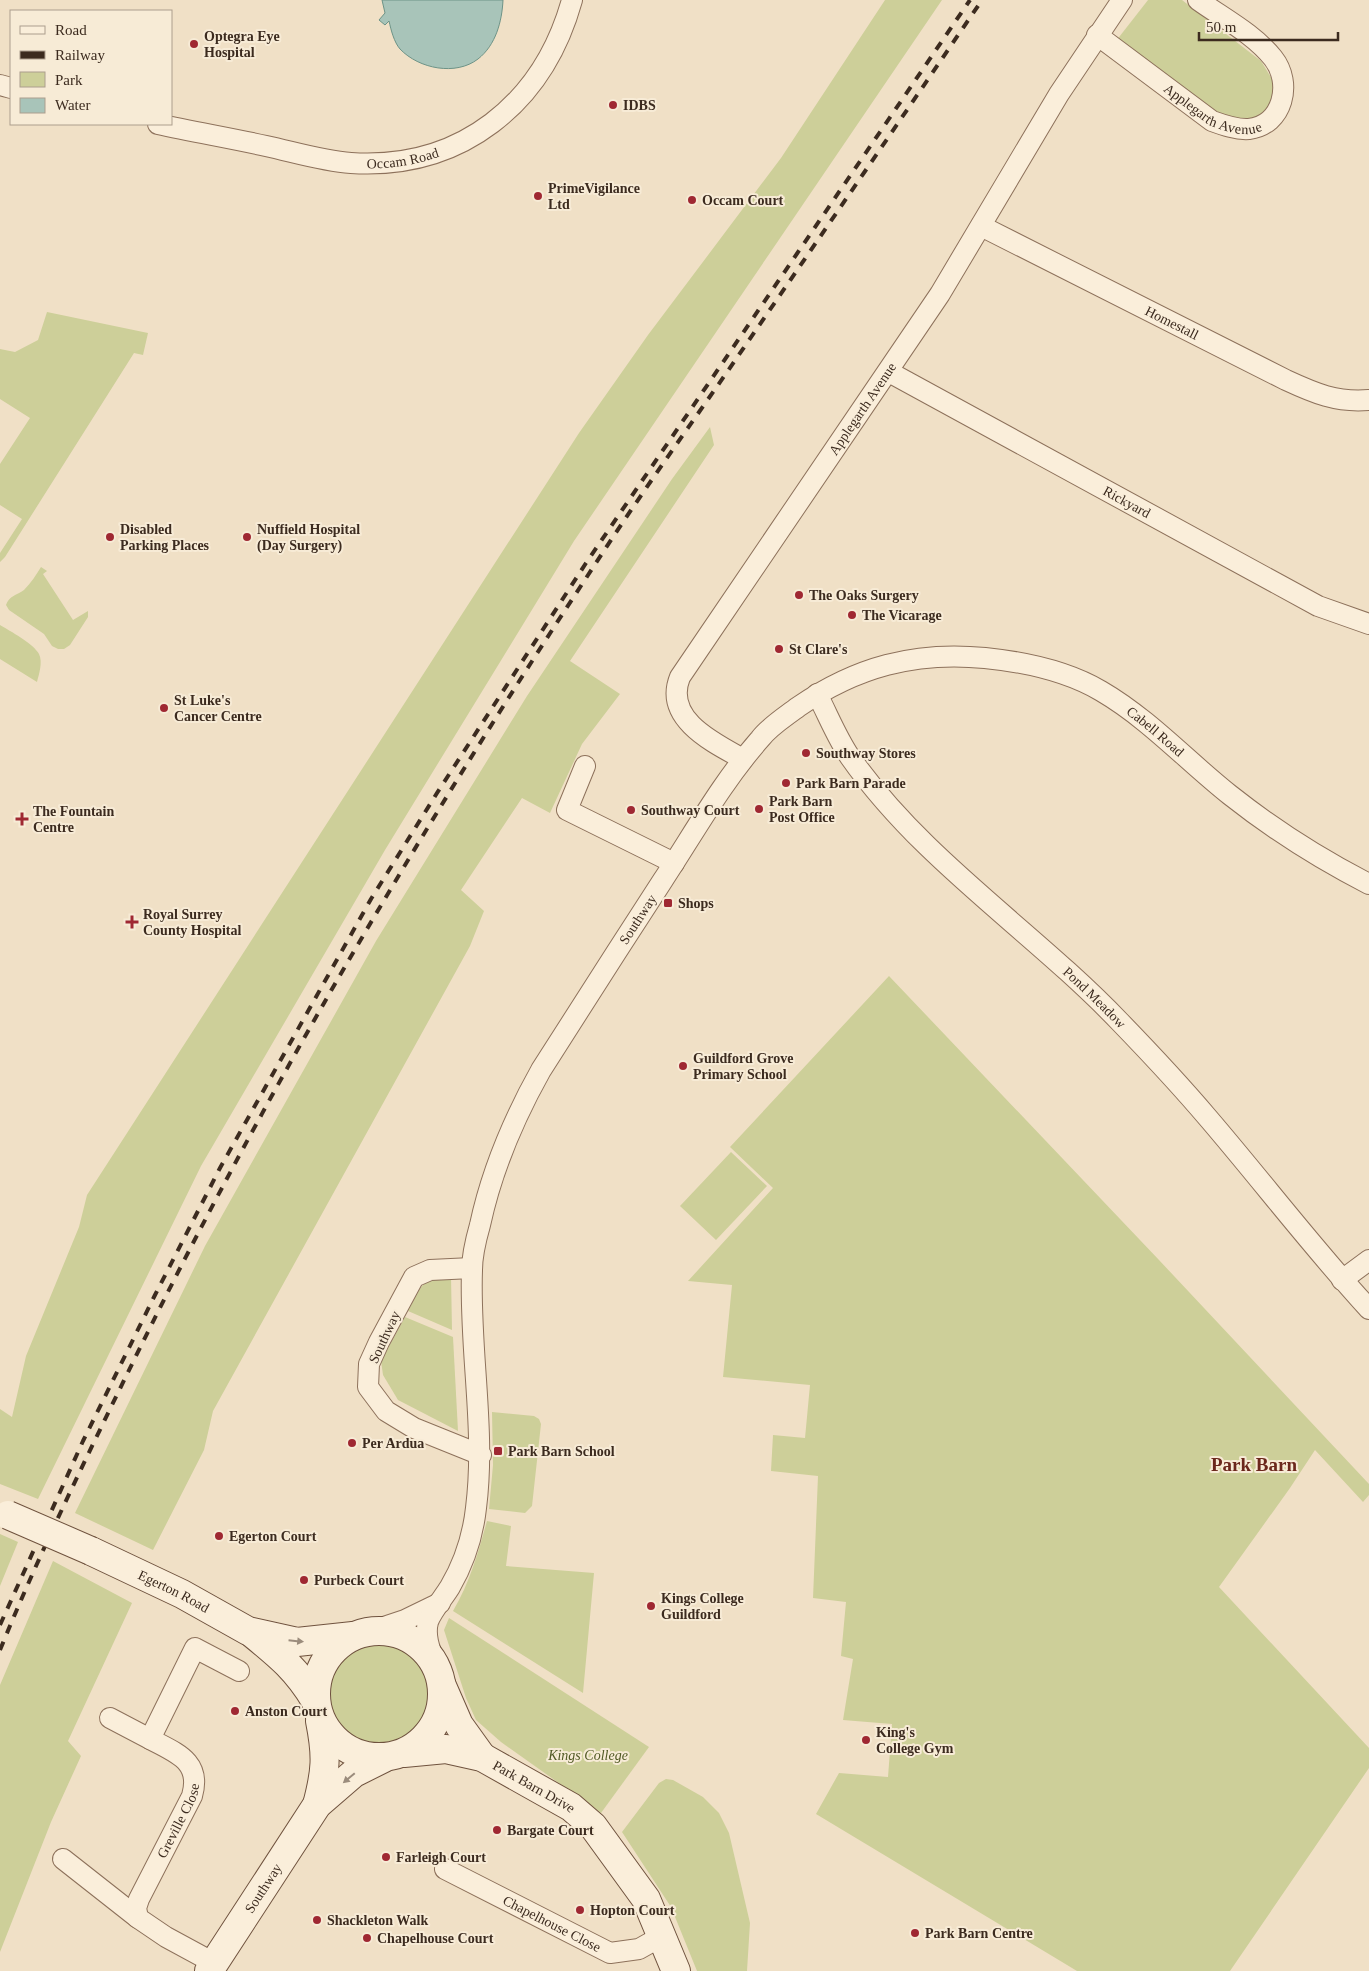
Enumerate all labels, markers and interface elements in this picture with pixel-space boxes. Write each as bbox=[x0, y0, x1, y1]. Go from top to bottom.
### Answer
legend bbox=[10, 10, 172, 125]
scale bar bbox=[1199, 10, 1338, 42]
text: 50 m bbox=[1206, 19, 1237, 35]
text: Road bbox=[55, 22, 87, 38]
place label: Optegra Eye Hospital bbox=[204, 29, 280, 60]
marker: Optegra Eye Hospital bbox=[188, 38, 200, 50]
text: Railway bbox=[55, 47, 105, 63]
text: Park bbox=[55, 72, 83, 88]
street label: Applegarth Avenue bbox=[1161, 81, 1264, 137]
text: Water bbox=[55, 97, 90, 113]
place label: IDBS bbox=[623, 98, 656, 113]
marker: IDBS bbox=[607, 99, 619, 111]
street label: Occam Road bbox=[367, 145, 441, 172]
place label: PrimeVigilance Ltd bbox=[548, 181, 640, 212]
marker: PrimeVigilance Ltd bbox=[532, 190, 544, 202]
place label: Occam Court bbox=[702, 193, 784, 208]
marker: Occam Court bbox=[686, 194, 698, 206]
street label: Homestall bbox=[1143, 303, 1201, 343]
street label: Applegarth Avenue bbox=[826, 360, 899, 458]
street label: Rickyard bbox=[1101, 483, 1153, 521]
place label: Disabled Parking Places bbox=[120, 522, 210, 553]
place label: Nuffield Hospital (Day Surgery) bbox=[257, 522, 360, 554]
marker: Disabled Parking Places bbox=[104, 531, 116, 543]
marker: Nuffield Hospital (Day Surgery) bbox=[241, 531, 253, 543]
place label: The Oaks Surgery bbox=[809, 588, 919, 603]
marker: The Oaks Surgery bbox=[793, 589, 805, 601]
place label: The Vicarage bbox=[862, 608, 942, 623]
marker: The Vicarage bbox=[846, 609, 858, 621]
place label: St Clare's bbox=[789, 642, 848, 657]
marker: St Clare's bbox=[773, 643, 785, 655]
place label: St Luke's Cancer Centre bbox=[174, 693, 262, 724]
marker: St Luke's Cancer Centre bbox=[158, 702, 170, 714]
street label: Cabell Road bbox=[1124, 704, 1187, 760]
place label: Southway Stores bbox=[816, 746, 916, 761]
marker: Southway Stores bbox=[800, 747, 812, 759]
place label: Park Barn Parade bbox=[796, 776, 906, 791]
marker: Park Barn Parade bbox=[780, 777, 792, 789]
place label: Park Barn Post Office bbox=[769, 794, 835, 825]
place label: Southway Court bbox=[641, 803, 740, 818]
marker: Park Barn Post Office bbox=[753, 803, 765, 815]
place label: The Fountain Centre bbox=[33, 804, 115, 835]
marker: Southway Court bbox=[625, 804, 637, 816]
marker: The Fountain Centre bbox=[15, 812, 29, 826]
street label: Southway bbox=[616, 892, 660, 947]
place label: Shops bbox=[678, 896, 714, 911]
marker: Shops bbox=[662, 897, 674, 909]
place label: Royal Surrey County Hospital bbox=[143, 907, 242, 938]
marker: Royal Surrey County Hospital bbox=[125, 915, 139, 929]
street label: Pond Meadow bbox=[1060, 964, 1129, 1032]
place label: Guildford Grove Primary School bbox=[693, 1051, 793, 1082]
marker: Guildford Grove Primary School bbox=[677, 1060, 689, 1072]
street label: Southway bbox=[366, 1309, 403, 1366]
place label: Per Ardua bbox=[362, 1436, 424, 1451]
marker: Per Ardua bbox=[346, 1437, 358, 1449]
place label: Park Barn School bbox=[508, 1444, 615, 1459]
marker: Park Barn School bbox=[492, 1445, 504, 1457]
district label: Park Barn bbox=[1211, 1454, 1297, 1475]
place label: Egerton Court bbox=[229, 1529, 317, 1544]
marker: Egerton Court bbox=[213, 1530, 225, 1542]
street label: Egerton Road bbox=[136, 1567, 212, 1616]
place label: Purbeck Court bbox=[314, 1573, 404, 1588]
marker: Purbeck Court bbox=[298, 1574, 310, 1586]
place label: Kings College Guildford bbox=[661, 1591, 744, 1622]
marker: Kings College Guildford bbox=[645, 1600, 657, 1612]
one-way arrow bbox=[288, 1637, 304, 1645]
place label: Anston Court bbox=[245, 1704, 327, 1719]
marker: Anston Court bbox=[229, 1705, 241, 1717]
place label: King's College Gym bbox=[876, 1725, 954, 1756]
marker: King's College Gym bbox=[860, 1734, 872, 1746]
park label: Kings College bbox=[547, 1748, 628, 1763]
street label: Park Barn Drive bbox=[490, 1758, 578, 1816]
one-way arrow bbox=[342, 1773, 355, 1784]
street label: Greville Close bbox=[154, 1783, 202, 1861]
place label: Bargate Court bbox=[507, 1823, 594, 1838]
marker: Bargate Court bbox=[491, 1824, 503, 1836]
place label: Farleigh Court bbox=[396, 1850, 486, 1865]
marker: Farleigh Court bbox=[380, 1851, 392, 1863]
street label: Southway bbox=[242, 1861, 285, 1916]
street label: Chapelhouse Close bbox=[500, 1893, 603, 1955]
place label: Hopton Court bbox=[590, 1903, 675, 1918]
marker: Hopton Court bbox=[574, 1904, 586, 1916]
place label: Shackleton Walk bbox=[327, 1913, 428, 1928]
marker: Shackleton Walk bbox=[311, 1914, 323, 1926]
place label: Park Barn Centre bbox=[925, 1926, 1033, 1941]
marker: Park Barn Centre bbox=[909, 1927, 921, 1939]
place label: Chapelhouse Court bbox=[377, 1931, 494, 1946]
marker: Chapelhouse Court bbox=[361, 1932, 373, 1944]

